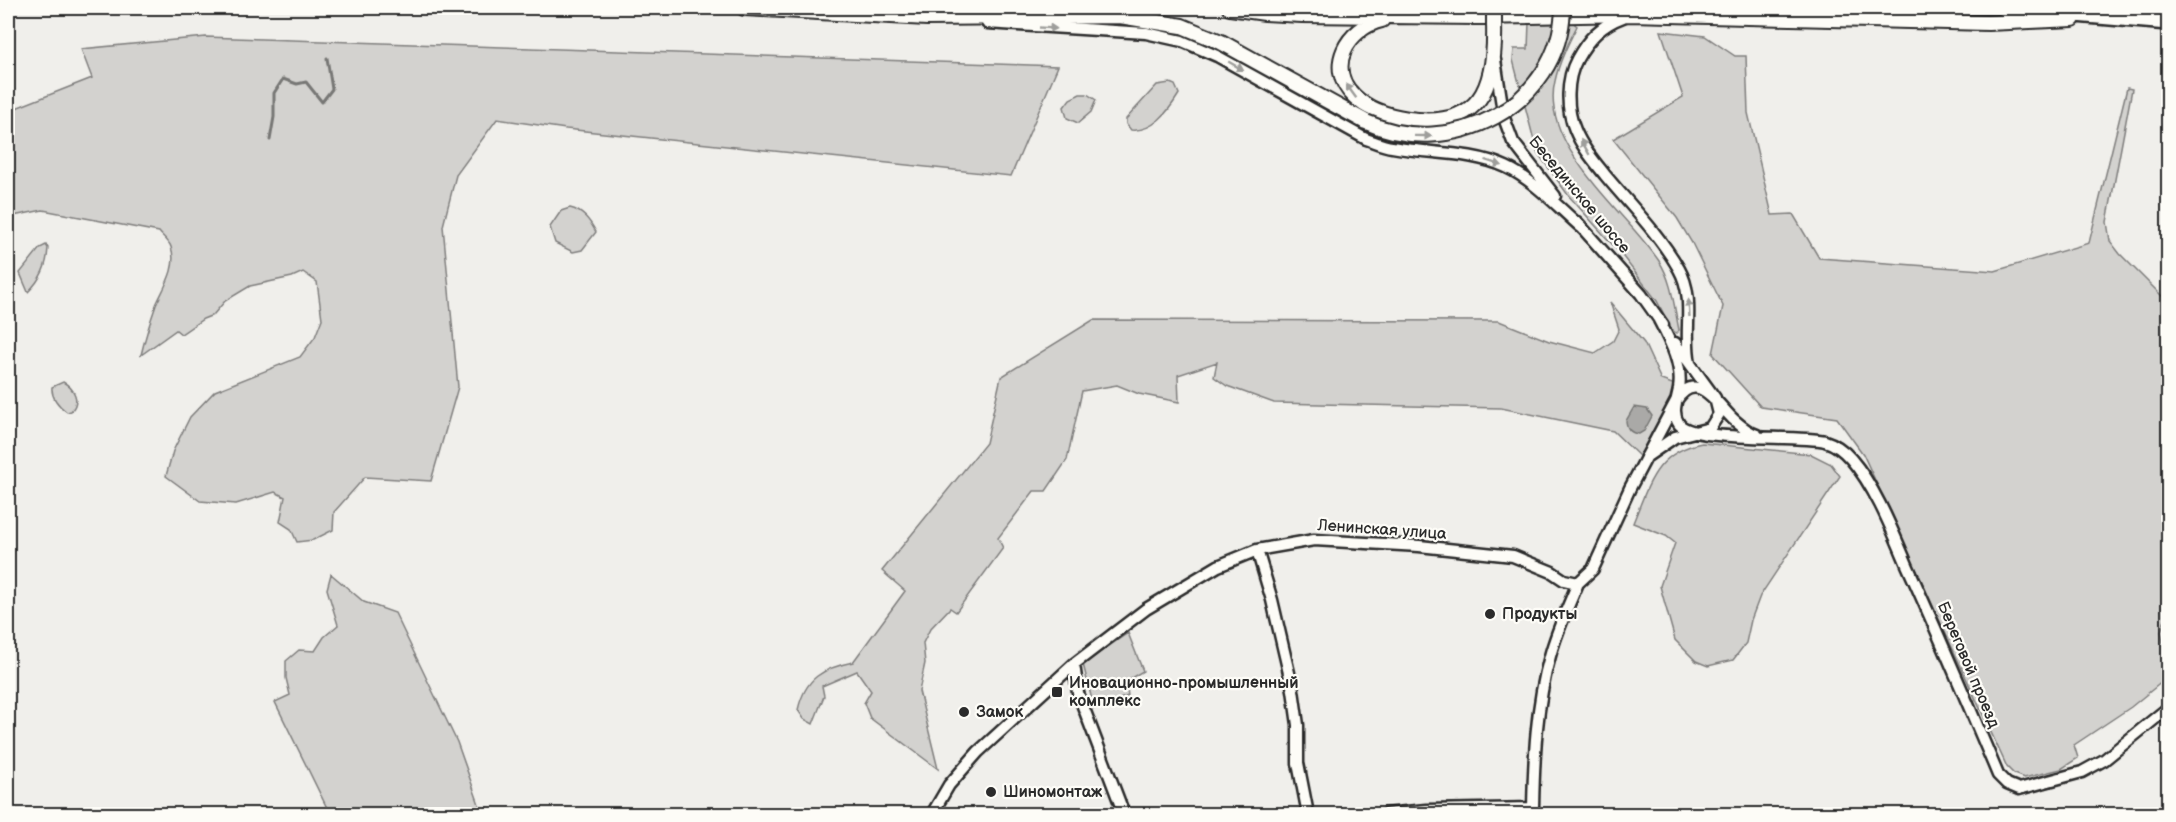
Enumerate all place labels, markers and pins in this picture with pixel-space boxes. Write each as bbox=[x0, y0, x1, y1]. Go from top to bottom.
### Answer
place label: Продукты bbox=[1502, 605, 1577, 624]
marker: Продукты bbox=[1483, 607, 1497, 621]
place label: Иновационно-промышленный комплекс bbox=[1069, 674, 1298, 711]
marker: Иновационно-промышленный комплекс bbox=[1050, 685, 1064, 699]
place label: Замок bbox=[976, 703, 1024, 722]
marker: Замок bbox=[957, 705, 971, 719]
place label: Шиномонтаж bbox=[1003, 783, 1103, 802]
marker: Шиномонтаж bbox=[984, 785, 998, 799]

